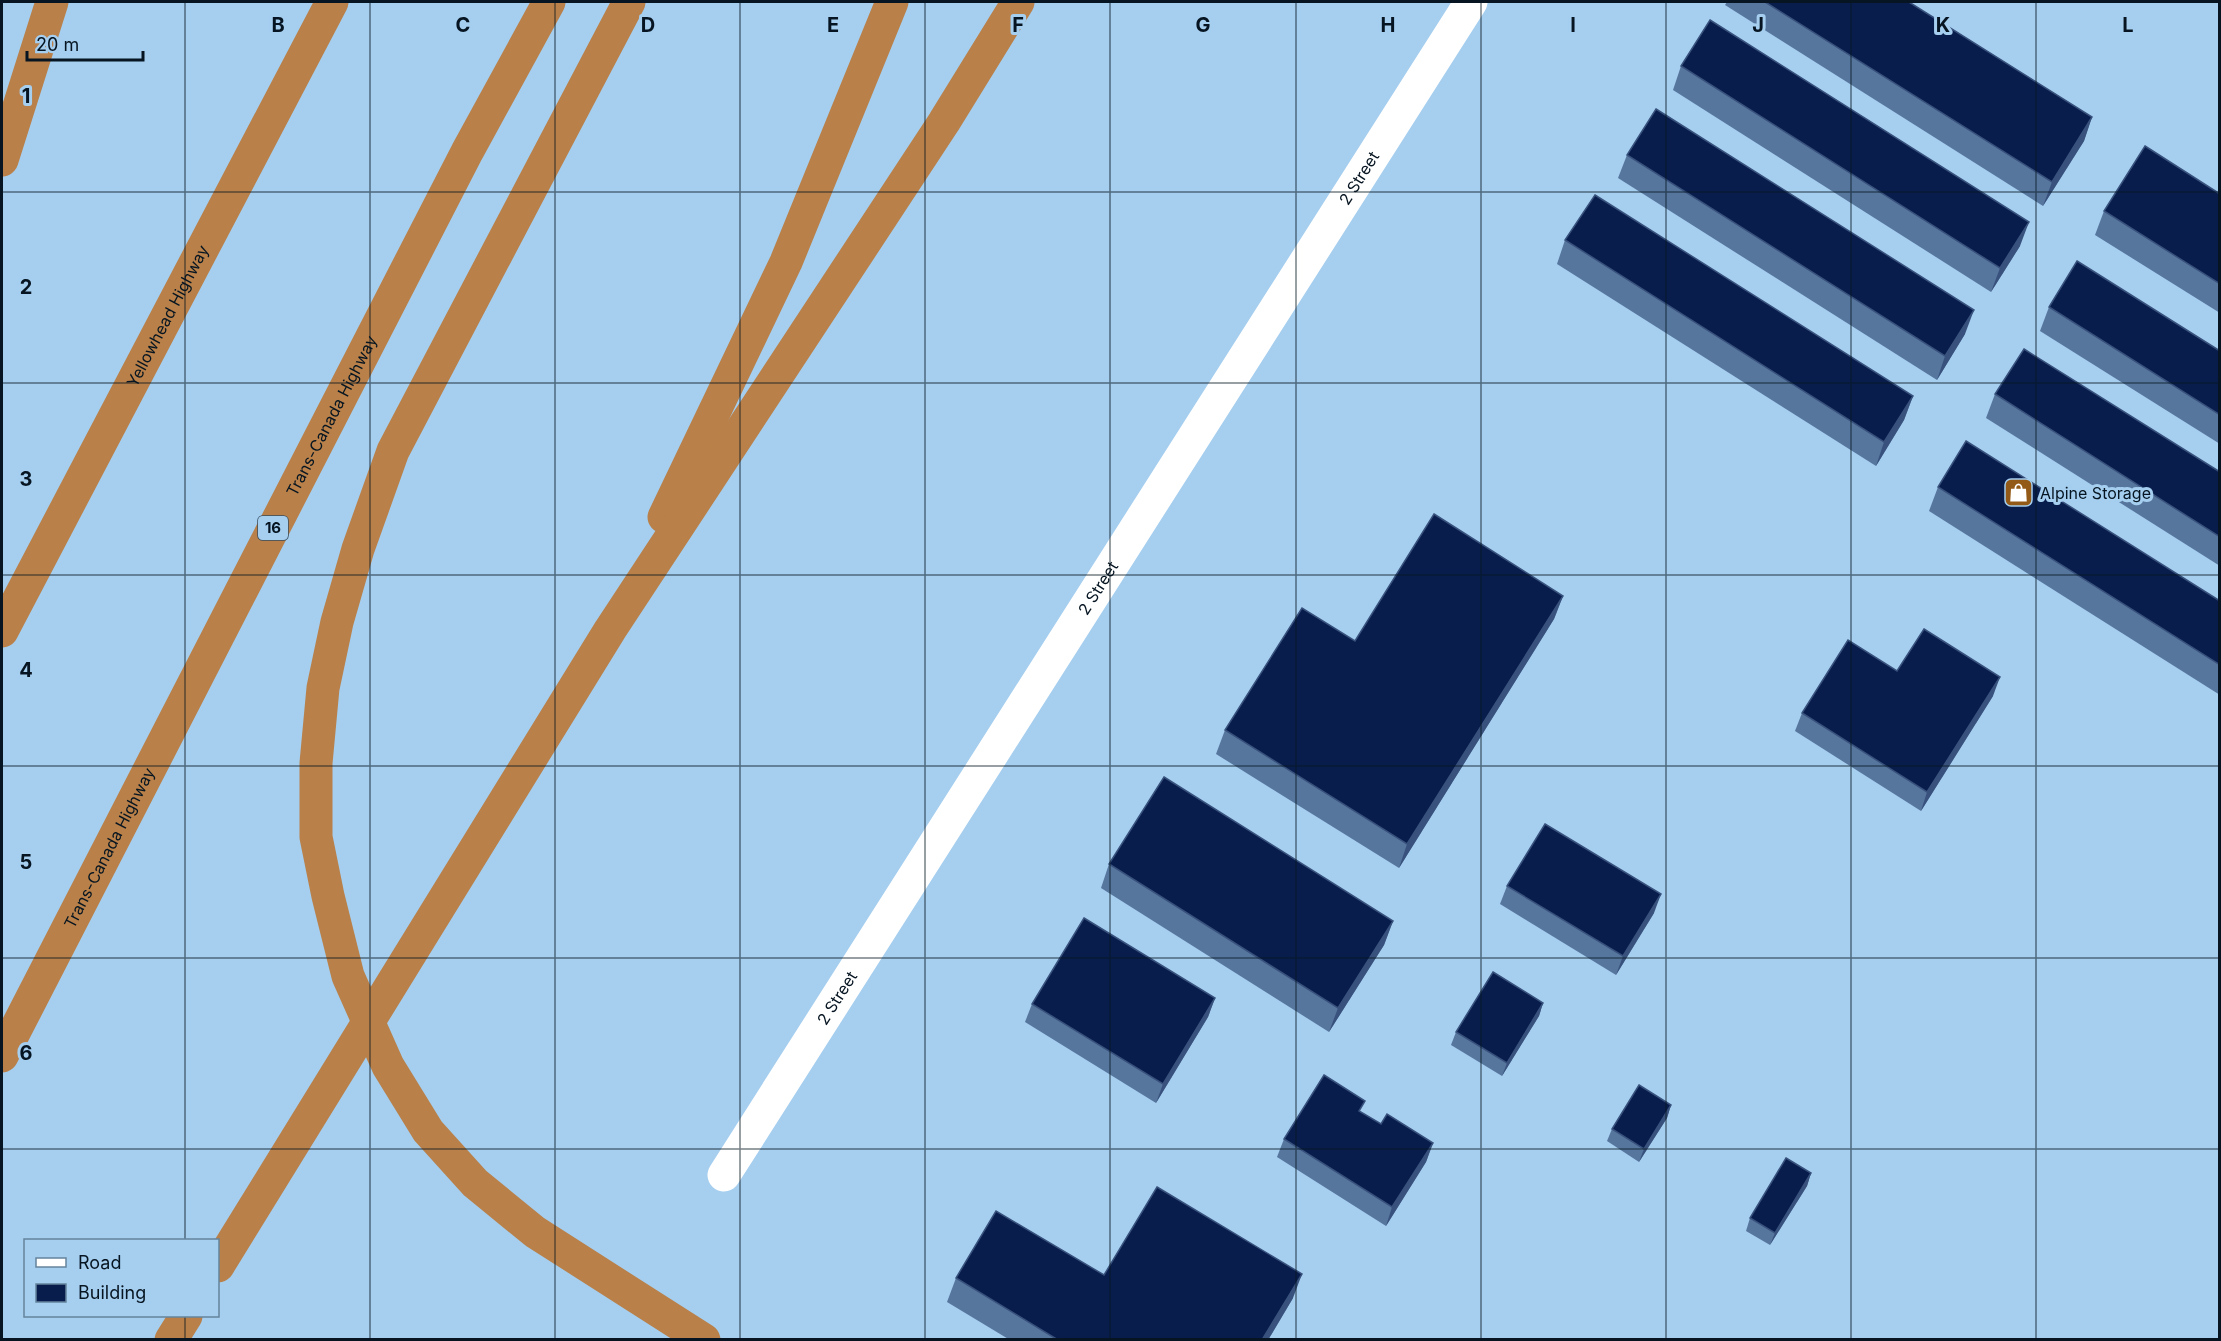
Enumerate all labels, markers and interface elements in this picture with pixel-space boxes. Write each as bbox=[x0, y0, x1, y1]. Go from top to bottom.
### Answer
text: B bbox=[271, 13, 285, 37]
text: C bbox=[456, 13, 470, 37]
text: D bbox=[641, 13, 655, 37]
text: E bbox=[827, 13, 839, 37]
text: F bbox=[1012, 13, 1024, 37]
text: G bbox=[1195, 13, 1211, 37]
text: H bbox=[1381, 13, 1395, 37]
text: I bbox=[1570, 13, 1576, 37]
text: J bbox=[1752, 13, 1764, 37]
text: K bbox=[1936, 13, 1950, 37]
text: L bbox=[2122, 13, 2134, 37]
scale bar bbox=[27, 24, 142, 62]
text: 20 m bbox=[36, 34, 79, 55]
text: 1 bbox=[22, 84, 30, 108]
street label: 2 Street bbox=[1335, 148, 1383, 208]
street label: Yellowhead Highway bbox=[122, 241, 213, 390]
text: 2 bbox=[20, 275, 32, 299]
street label: Trans-Canada Highway bbox=[282, 332, 381, 499]
text: 3 bbox=[20, 467, 32, 491]
shop icon: Alpine Storage bbox=[2003, 477, 2035, 509]
place label: Alpine Storage bbox=[2040, 483, 2151, 503]
road number: 16 bbox=[258, 516, 288, 540]
street label: 2 Street bbox=[1073, 558, 1122, 618]
text: 4 bbox=[19, 658, 33, 682]
street label: Trans-Canada Highway bbox=[59, 764, 159, 932]
text: 5 bbox=[20, 850, 32, 874]
street label: 2 Street bbox=[812, 967, 861, 1028]
text: 6 bbox=[20, 1041, 33, 1065]
legend bbox=[24, 1239, 219, 1317]
text: Road bbox=[78, 1252, 121, 1273]
text: Building bbox=[78, 1282, 146, 1303]

